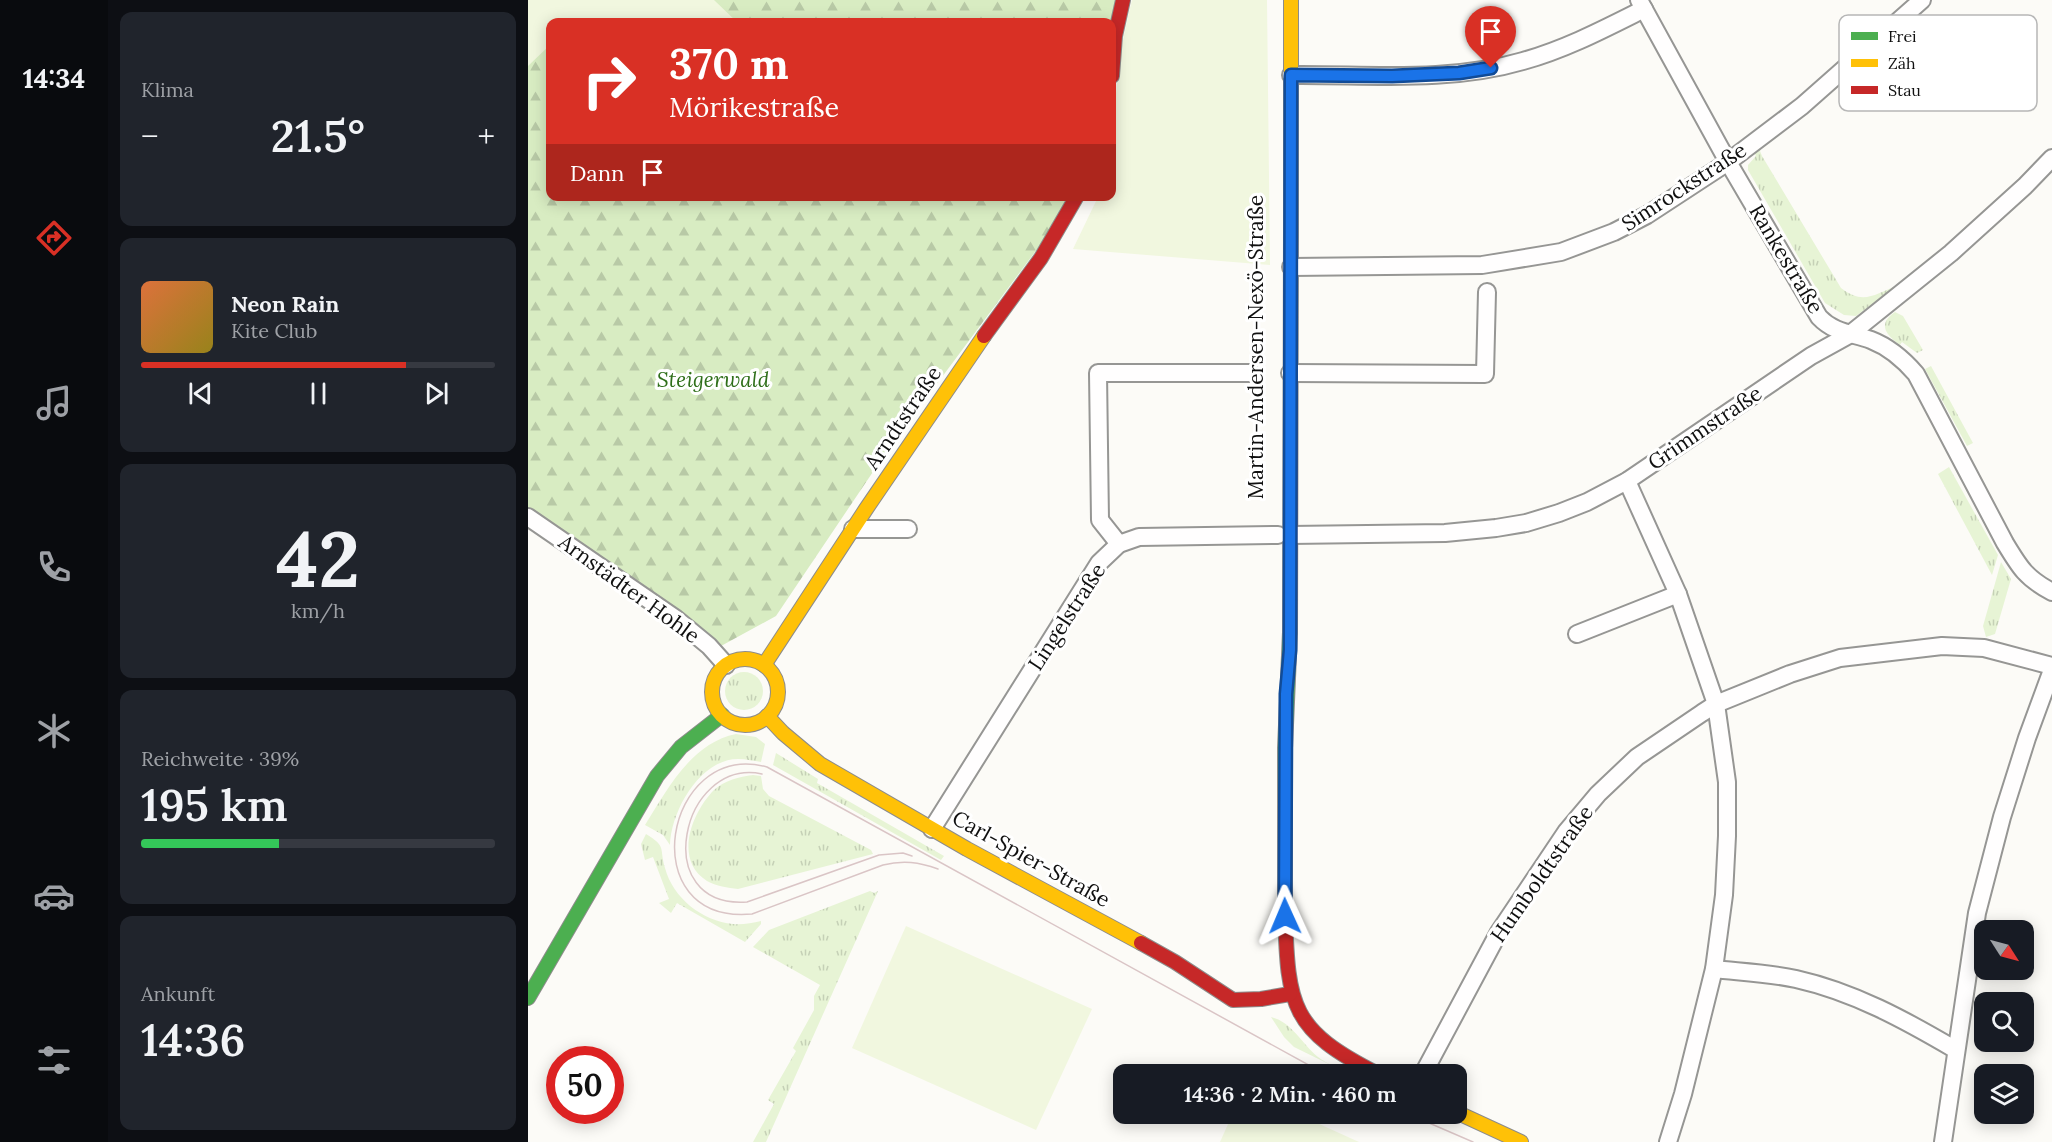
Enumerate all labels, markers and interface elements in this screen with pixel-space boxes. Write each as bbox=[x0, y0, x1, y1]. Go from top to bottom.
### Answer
pin bbox=[1465, 6, 1516, 68]
icon: arrive bbox=[1474, 15, 1507, 48]
legend bbox=[1839, 15, 2037, 111]
text: Frei bbox=[1888, 26, 1917, 46]
text: 370 m bbox=[669, 37, 789, 91]
icon: right bbox=[570, 42, 648, 120]
text: Zäh bbox=[1888, 53, 1916, 73]
text: 14:34 bbox=[23, 61, 85, 95]
text: Klima bbox=[141, 77, 194, 102]
text: Stau bbox=[1888, 80, 1921, 100]
text: Mörikestraße bbox=[669, 90, 839, 124]
text: 21.5° bbox=[271, 107, 365, 164]
text: − bbox=[141, 115, 159, 157]
text: + bbox=[478, 115, 495, 157]
street label: Simrockstraße bbox=[1616, 136, 1751, 237]
icon: arrive bbox=[636, 156, 669, 189]
text: Dann bbox=[570, 159, 624, 187]
street label: Martin-Andersen-Nexö-Straße bbox=[1242, 195, 1269, 499]
street label: Rankestraße bbox=[1743, 199, 1830, 318]
icon: directions bbox=[33, 217, 75, 259]
text: Neon Rain bbox=[231, 290, 339, 318]
text: Kite Club bbox=[231, 318, 317, 343]
street label: Arndtstraße bbox=[858, 361, 947, 475]
park label: Steigerwald bbox=[657, 366, 770, 393]
icon: previous bbox=[184, 377, 217, 410]
icon: pause bbox=[302, 377, 335, 410]
icon: next bbox=[420, 377, 453, 410]
street label: Grimmstraße bbox=[1643, 380, 1767, 476]
icon: music bbox=[33, 382, 75, 424]
text: 42 bbox=[276, 509, 360, 608]
street label: Arnstädter Hohle bbox=[553, 528, 705, 649]
icon: phone bbox=[33, 546, 75, 588]
street label: Lingelstraße bbox=[1022, 558, 1111, 676]
text: km/h bbox=[291, 598, 345, 623]
icon: climate bbox=[33, 710, 75, 752]
text: Reichweite · 39% bbox=[141, 746, 299, 771]
text: 195 km bbox=[141, 776, 288, 833]
street label: Humboldtstraße bbox=[1484, 800, 1599, 948]
street label: Carl-Spier-Straße bbox=[948, 804, 1115, 913]
icon: car bbox=[33, 875, 75, 917]
position arrow bbox=[1253, 884, 1317, 948]
north arrow bbox=[1974, 920, 2034, 980]
map controls bbox=[1974, 920, 2034, 1124]
text: Ankunft bbox=[141, 981, 215, 1006]
button: search bbox=[1974, 992, 2034, 1052]
text: 14:36 bbox=[141, 1011, 246, 1068]
icon: filters bbox=[33, 1039, 75, 1081]
speed limit sign: 50 bbox=[546, 1046, 624, 1124]
button: layers bbox=[1974, 1064, 2034, 1124]
text: 14:36 · 2 Min. · 460 m bbox=[1183, 1080, 1397, 1108]

